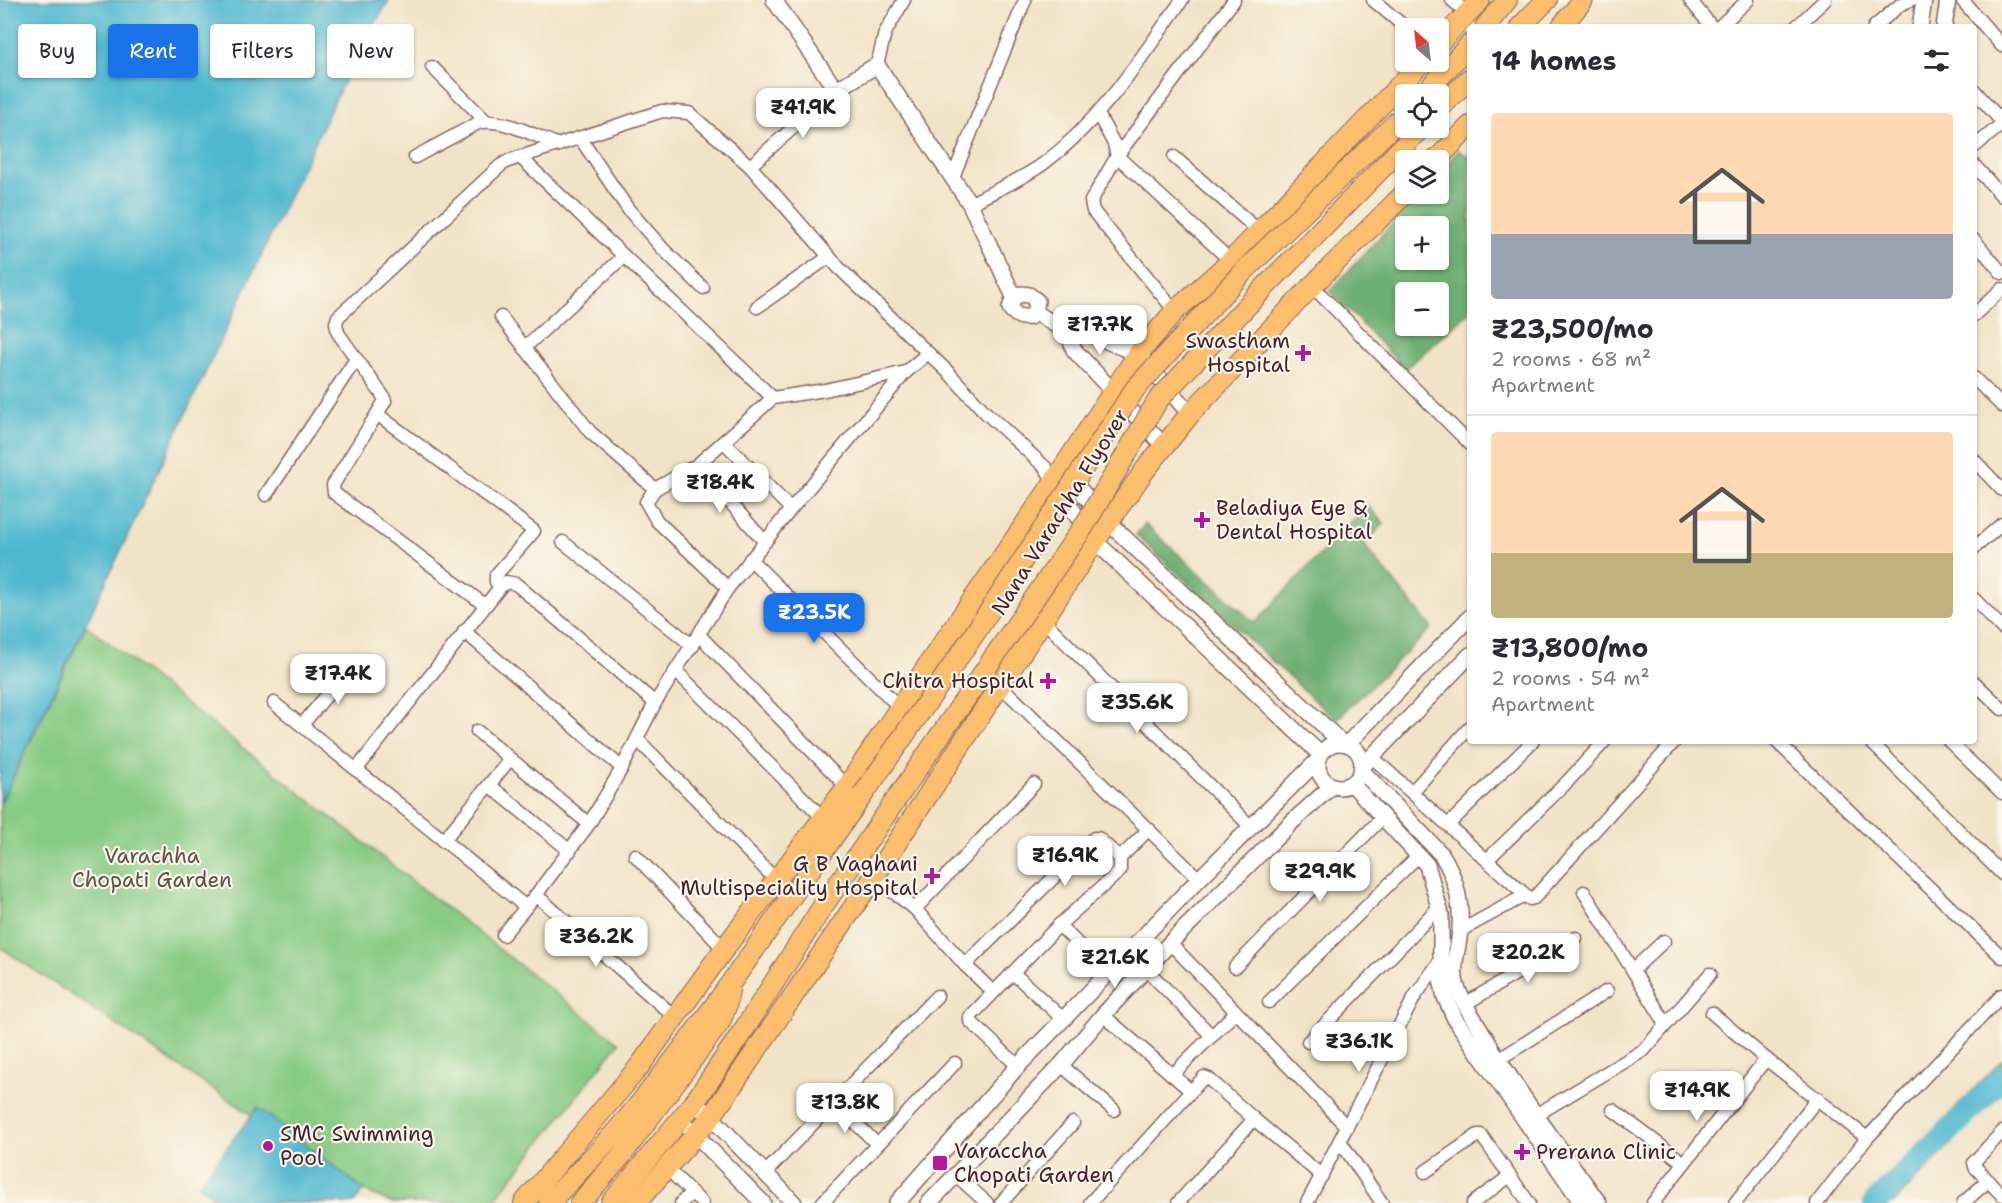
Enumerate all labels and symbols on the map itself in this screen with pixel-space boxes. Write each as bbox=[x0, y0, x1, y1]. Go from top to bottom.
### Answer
north arrow bbox=[1395, 18, 1449, 72]
pin: ₹41.9K bbox=[754, 88, 852, 139]
pin: ₹17.7K bbox=[1051, 305, 1149, 356]
place label: Swastham Hospital bbox=[1185, 327, 1291, 379]
marker: Swastham Hospital bbox=[1294, 344, 1312, 362]
street label: Nana Varachha Flyover bbox=[985, 403, 1135, 621]
pin: ₹18.4K bbox=[671, 463, 769, 514]
place label: Beladiya Eye & Dental Hospital bbox=[1216, 494, 1373, 546]
marker: Beladiya Eye & Dental Hospital bbox=[1193, 511, 1211, 529]
pin: ₹23.5K bbox=[765, 593, 863, 644]
pin: ₹17.4K bbox=[289, 654, 387, 705]
place label: Chitra Hospital bbox=[882, 667, 1035, 695]
marker: Chitra Hospital bbox=[1039, 672, 1057, 690]
pin: ₹35.6K bbox=[1088, 683, 1186, 734]
pin: ₹16.9K bbox=[1016, 836, 1114, 887]
park label: Varachha Chopati Garden bbox=[72, 842, 232, 894]
place label: G B Vaghani Multispeciality Hospital bbox=[680, 850, 919, 902]
pin: ₹29.9K bbox=[1271, 852, 1369, 903]
marker: G B Vaghani Multispeciality Hospital bbox=[923, 867, 941, 885]
pin: ₹36.2K bbox=[547, 917, 645, 968]
pin: ₹20.2K bbox=[1479, 933, 1577, 984]
pin: ₹21.6K bbox=[1066, 938, 1164, 989]
pin: ₹36.1K bbox=[1310, 1022, 1408, 1073]
pin: ₹14.9K bbox=[1648, 1071, 1746, 1122]
pin: ₹13.8K bbox=[796, 1083, 894, 1134]
place label: SMC Swimming Pool bbox=[280, 1120, 434, 1172]
place label: Varaccha Chopati Garden bbox=[954, 1137, 1114, 1189]
place label: Prerana Clinic bbox=[1536, 1138, 1676, 1166]
marker: SMC Swimming Pool bbox=[261, 1139, 275, 1153]
marker: Prerana Clinic bbox=[1513, 1143, 1531, 1161]
marker: Varaccha Chopati Garden bbox=[931, 1154, 949, 1172]

